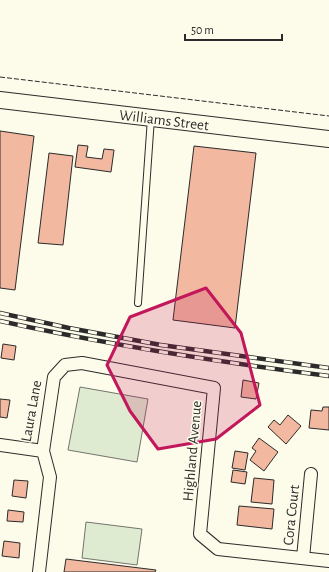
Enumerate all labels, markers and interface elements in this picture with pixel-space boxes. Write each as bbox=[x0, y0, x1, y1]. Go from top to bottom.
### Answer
scale bar bbox=[185, 16, 282, 42]
text: 50 m bbox=[191, 24, 214, 36]
street label: Williams Street bbox=[118, 108, 210, 133]
street label: Laura Lane bbox=[19, 379, 44, 443]
street label: Highland Avenue bbox=[181, 400, 204, 502]
street label: Cora Court bbox=[281, 484, 302, 546]

